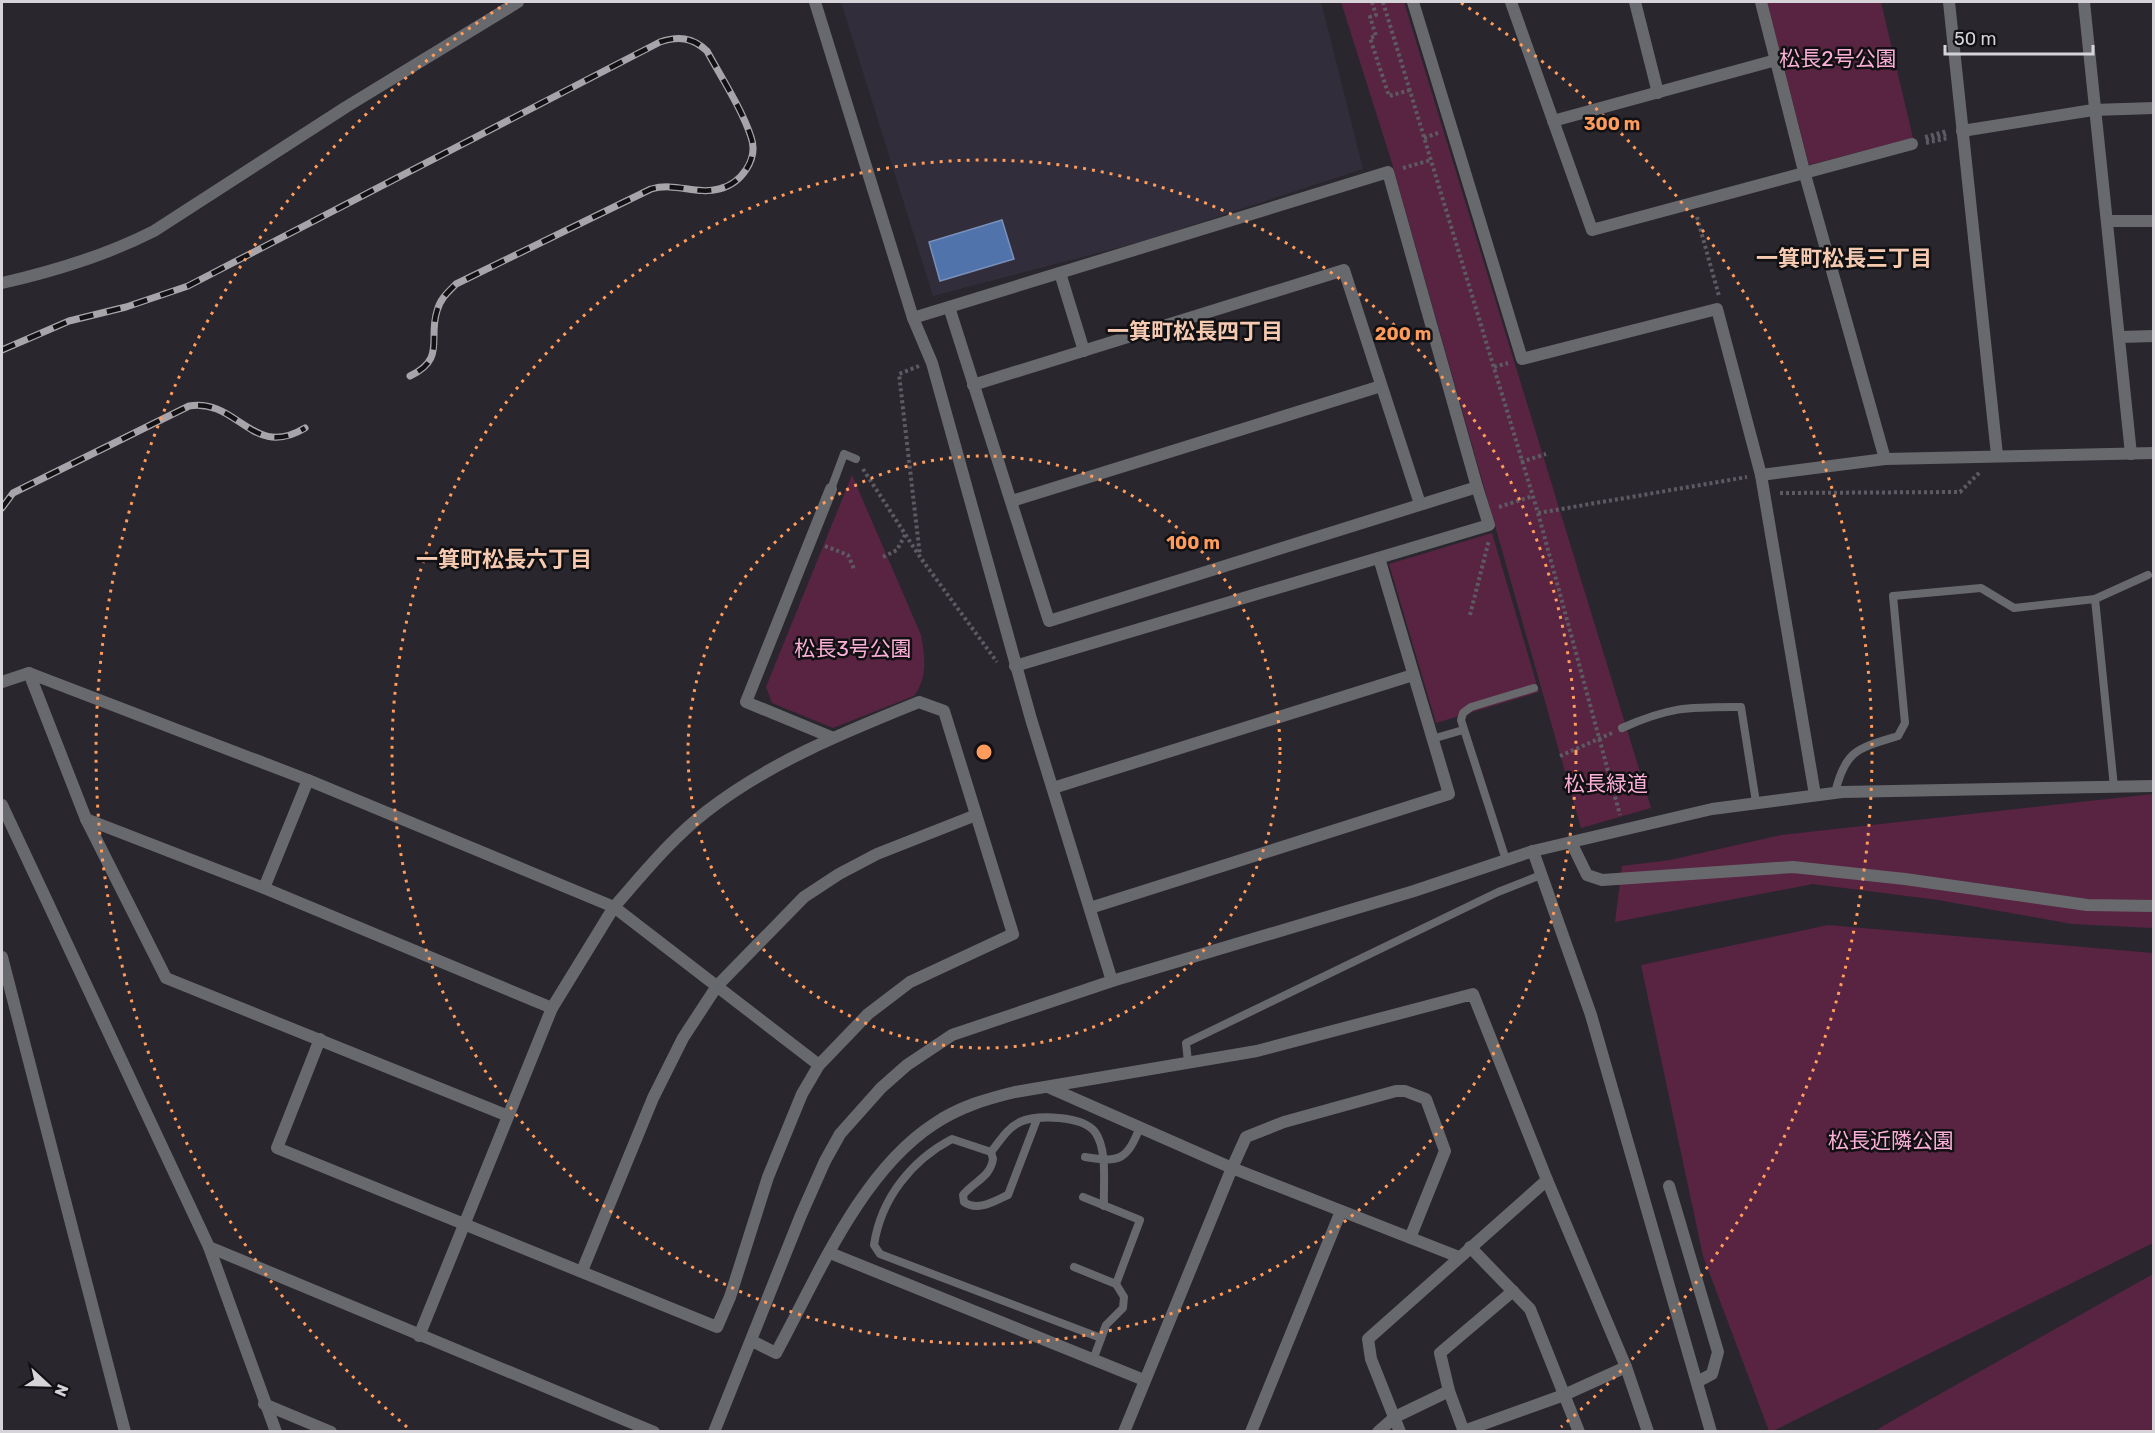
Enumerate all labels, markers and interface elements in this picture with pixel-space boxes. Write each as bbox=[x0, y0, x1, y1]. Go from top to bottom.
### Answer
scale bar bbox=[1945, 18, 2094, 56]
text: 50 m bbox=[1954, 28, 1997, 50]
park label: 松長2号公園 bbox=[1779, 46, 1897, 71]
text: 300 m bbox=[1584, 113, 1640, 135]
district label: 一箕町松長三丁目 bbox=[1756, 245, 1932, 272]
district label: 一箕町松長四丁目 bbox=[1107, 318, 1283, 345]
text: 200 m bbox=[1375, 323, 1431, 345]
text: 100 m bbox=[1166, 532, 1220, 554]
district label: 一箕町松長六丁目 bbox=[416, 546, 592, 573]
park label: 松長3号公園 bbox=[794, 636, 912, 661]
centre of rings bbox=[974, 742, 994, 762]
park label: 松長緑道 bbox=[1564, 771, 1648, 796]
park label: 松長近隣公園 bbox=[1828, 1128, 1954, 1153]
north arrow bbox=[18, 1355, 78, 1415]
text: N bbox=[50, 1382, 72, 1399]

